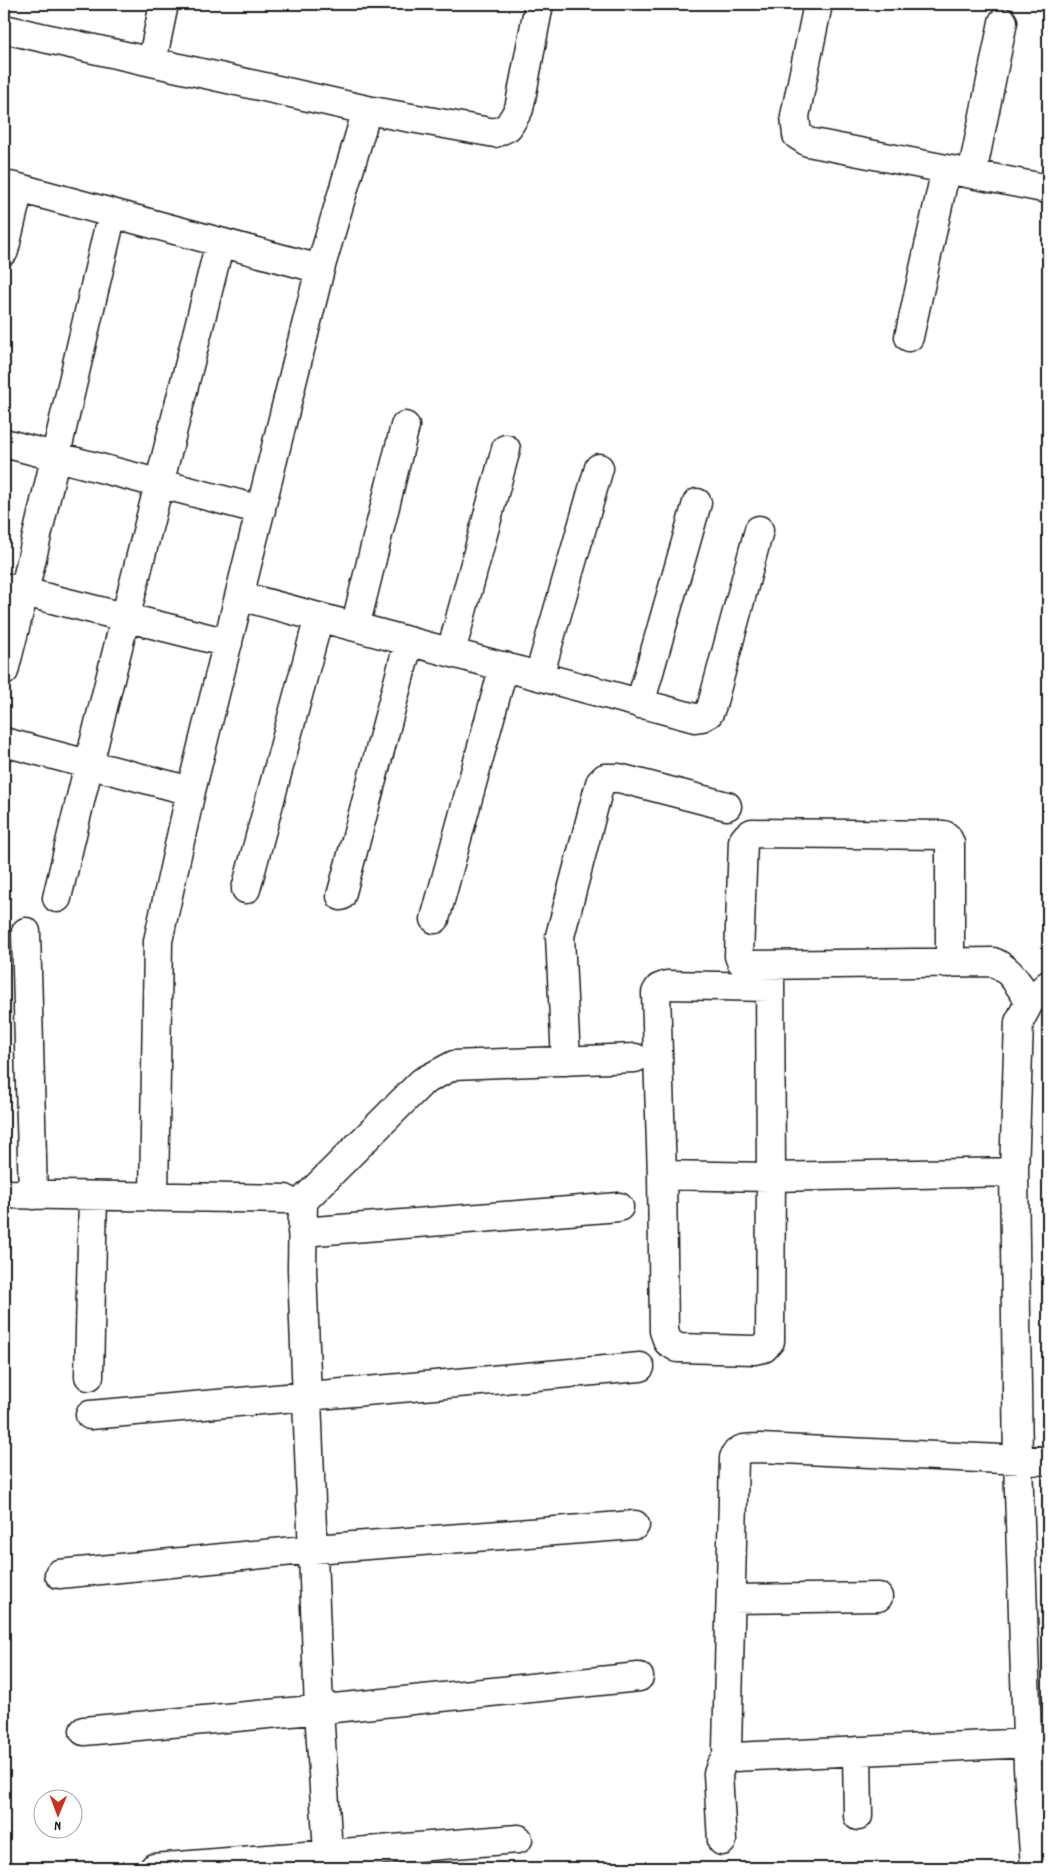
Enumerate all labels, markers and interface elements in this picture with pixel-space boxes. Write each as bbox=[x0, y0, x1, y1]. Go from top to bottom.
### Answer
north arrow bbox=[32, 1790, 82, 1840]
text: N bbox=[54, 1815, 61, 1835]

